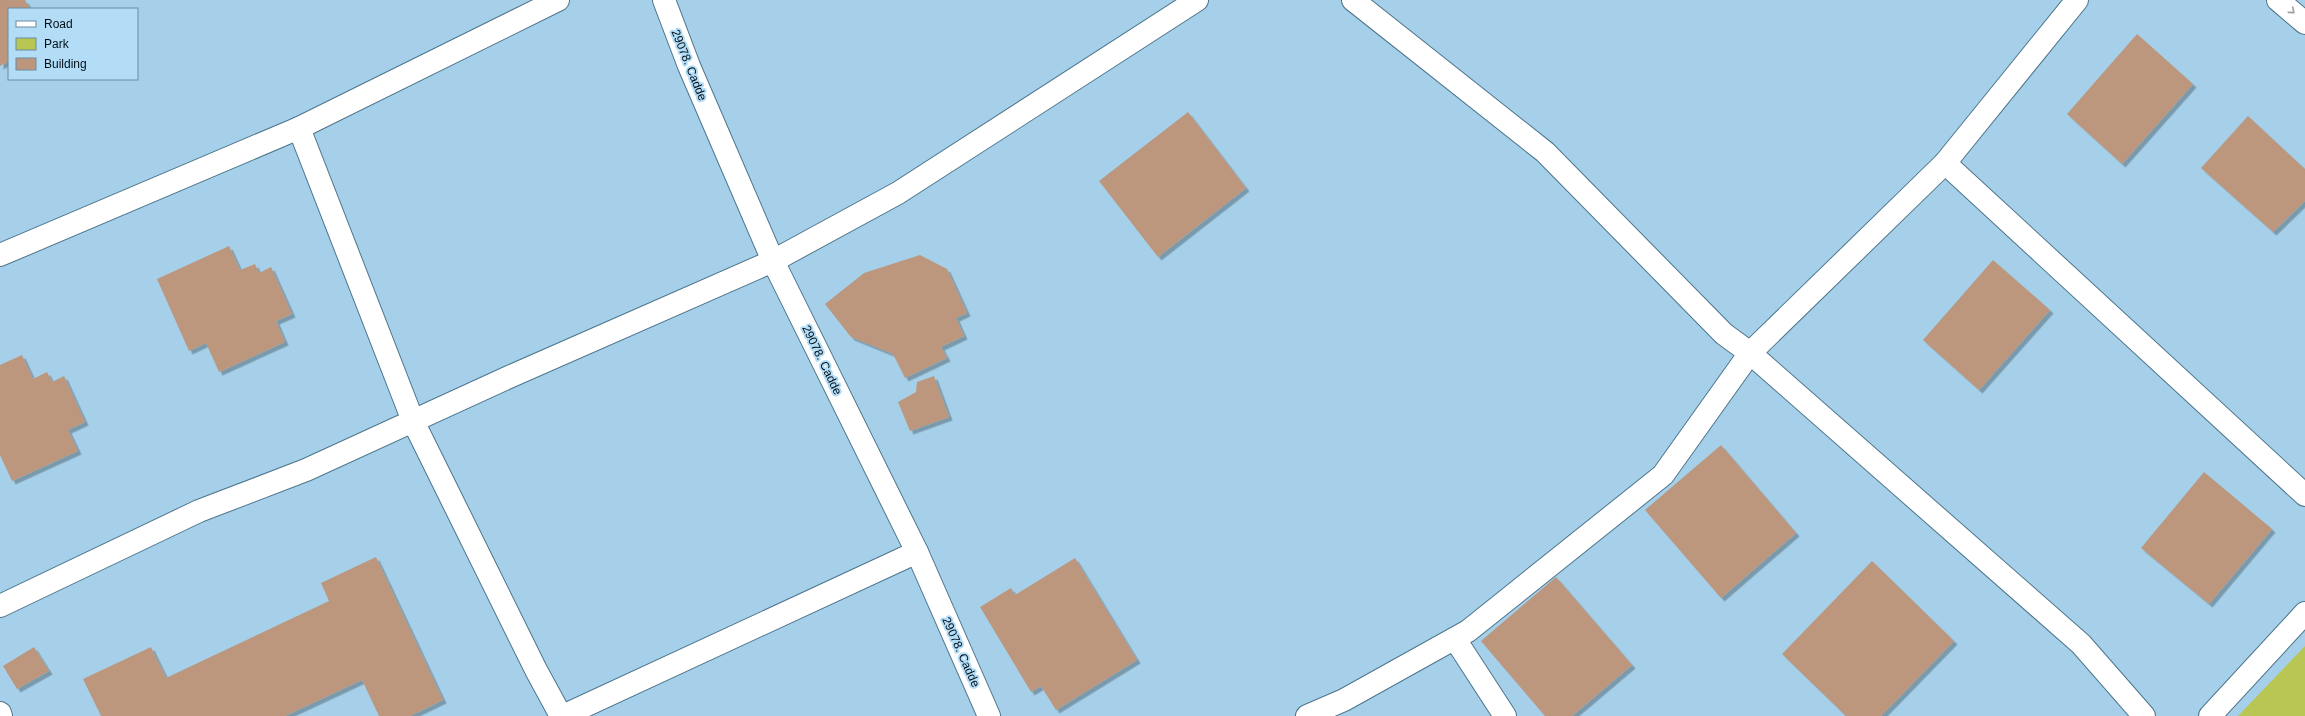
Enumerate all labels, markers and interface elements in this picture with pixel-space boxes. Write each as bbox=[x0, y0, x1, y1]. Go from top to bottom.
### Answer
one-way arrow bbox=[2287, 7, 2294, 14]
legend bbox=[8, 8, 138, 80]
text: Road bbox=[44, 17, 73, 31]
street label: 29078. Cadde bbox=[668, 27, 710, 103]
text: Park bbox=[44, 37, 70, 51]
text: Building bbox=[44, 57, 87, 71]
street label: 29078. Cadde bbox=[799, 323, 845, 397]
street label: 29078. Cadde bbox=[939, 615, 983, 690]

